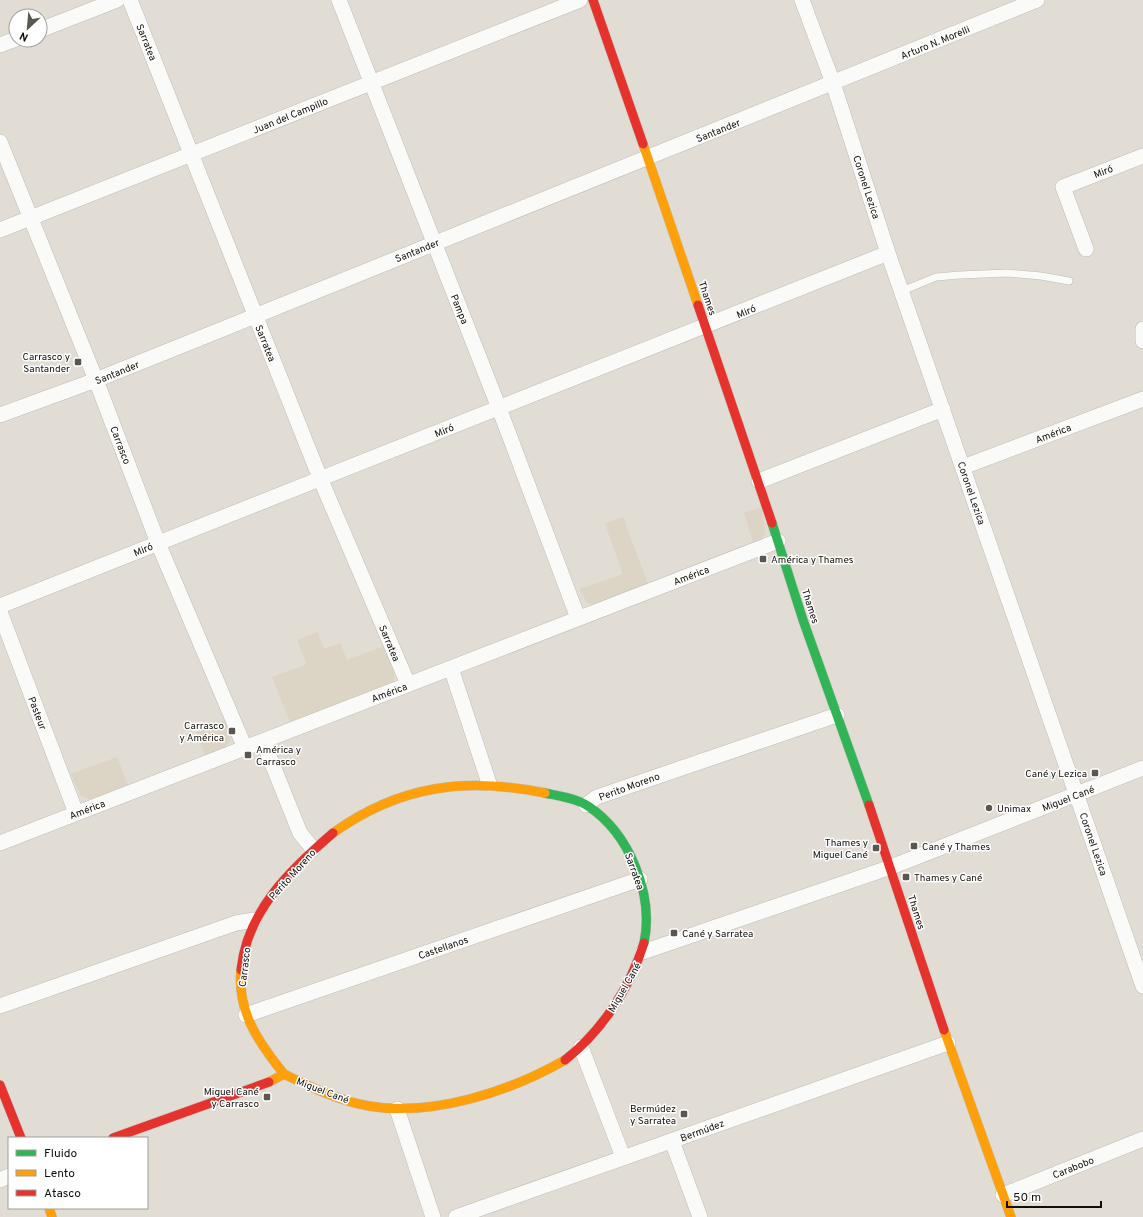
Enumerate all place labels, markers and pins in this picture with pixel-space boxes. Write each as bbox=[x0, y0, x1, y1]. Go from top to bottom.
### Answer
place label: Carrasco y Santander bbox=[22, 351, 70, 376]
marker: Carrasco y Santander bbox=[73, 357, 83, 367]
marker: América y Thames bbox=[758, 554, 768, 564]
place label: América y Thames bbox=[771, 554, 854, 567]
place label: Carrasco y América bbox=[179, 720, 224, 745]
marker: Carrasco y América bbox=[227, 726, 237, 736]
place label: América y Carrasco bbox=[256, 744, 301, 769]
marker: América y Carrasco bbox=[243, 750, 253, 760]
place label: Cané y Lezica bbox=[1025, 768, 1087, 781]
marker: Cané y Lezica bbox=[1090, 768, 1100, 778]
marker: Unimax bbox=[984, 803, 994, 813]
place label: Unimax bbox=[997, 803, 1031, 816]
place label: Thames y Miguel Cané bbox=[813, 837, 868, 862]
marker: Cané y Thames bbox=[909, 841, 919, 851]
place label: Cané y Thames bbox=[922, 841, 990, 854]
marker: Thames y Miguel Cané bbox=[871, 843, 881, 853]
marker: Thames y Cané bbox=[901, 872, 911, 882]
place label: Thames y Cané bbox=[914, 872, 983, 885]
marker: Cané y Sarratea bbox=[669, 928, 679, 938]
place label: Cané y Sarratea bbox=[682, 928, 753, 941]
place label: Miguel Cané y Carrasco bbox=[204, 1086, 259, 1111]
marker: Miguel Cané y Carrasco bbox=[262, 1092, 272, 1102]
place label: Bermúdez y Sarratea bbox=[630, 1103, 676, 1128]
marker: Bermúdez y Sarratea bbox=[679, 1109, 689, 1119]

